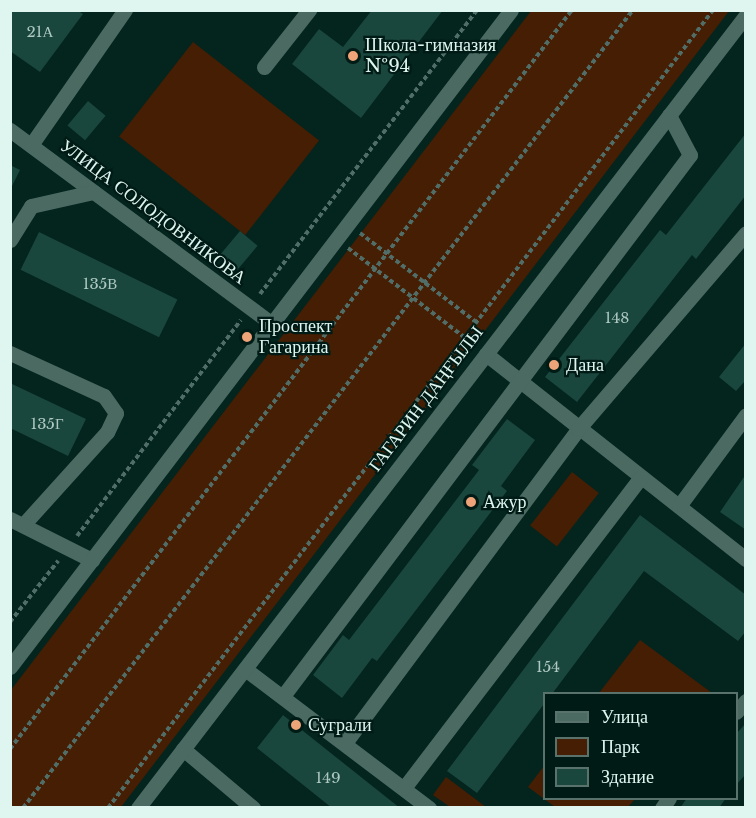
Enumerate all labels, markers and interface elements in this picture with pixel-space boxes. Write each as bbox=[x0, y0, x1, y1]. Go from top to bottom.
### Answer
house number: 21А bbox=[27, 23, 53, 41]
place label: Школа-гимназия №94 bbox=[365, 35, 496, 78]
marker: Школа-гимназия №94 bbox=[346, 49, 360, 63]
street label: УЛИЦА СОЛОДОВНИКОВА bbox=[56, 135, 250, 289]
house number: 135В bbox=[83, 275, 117, 293]
house number: 148 bbox=[605, 309, 629, 327]
place label: Проспект Гагарина bbox=[259, 316, 332, 358]
street label: ГАГАРИН ДАҢҒЫЛЫ bbox=[364, 322, 488, 476]
marker: Проспект Гагарина bbox=[240, 330, 254, 344]
place label: Дана bbox=[566, 354, 604, 376]
marker: Дана bbox=[547, 358, 561, 372]
house number: 135Г bbox=[30, 415, 64, 433]
place label: Ажур bbox=[483, 491, 526, 513]
marker: Ажур bbox=[464, 495, 478, 509]
house number: 154 bbox=[536, 658, 560, 676]
legend bbox=[543, 692, 738, 800]
text: Улица bbox=[601, 706, 648, 728]
place label: Суграли bbox=[308, 714, 372, 736]
marker: Суграли bbox=[289, 718, 303, 732]
text: Парк bbox=[601, 736, 640, 758]
text: Здание bbox=[601, 766, 654, 788]
house number: 149 bbox=[315, 769, 341, 787]

